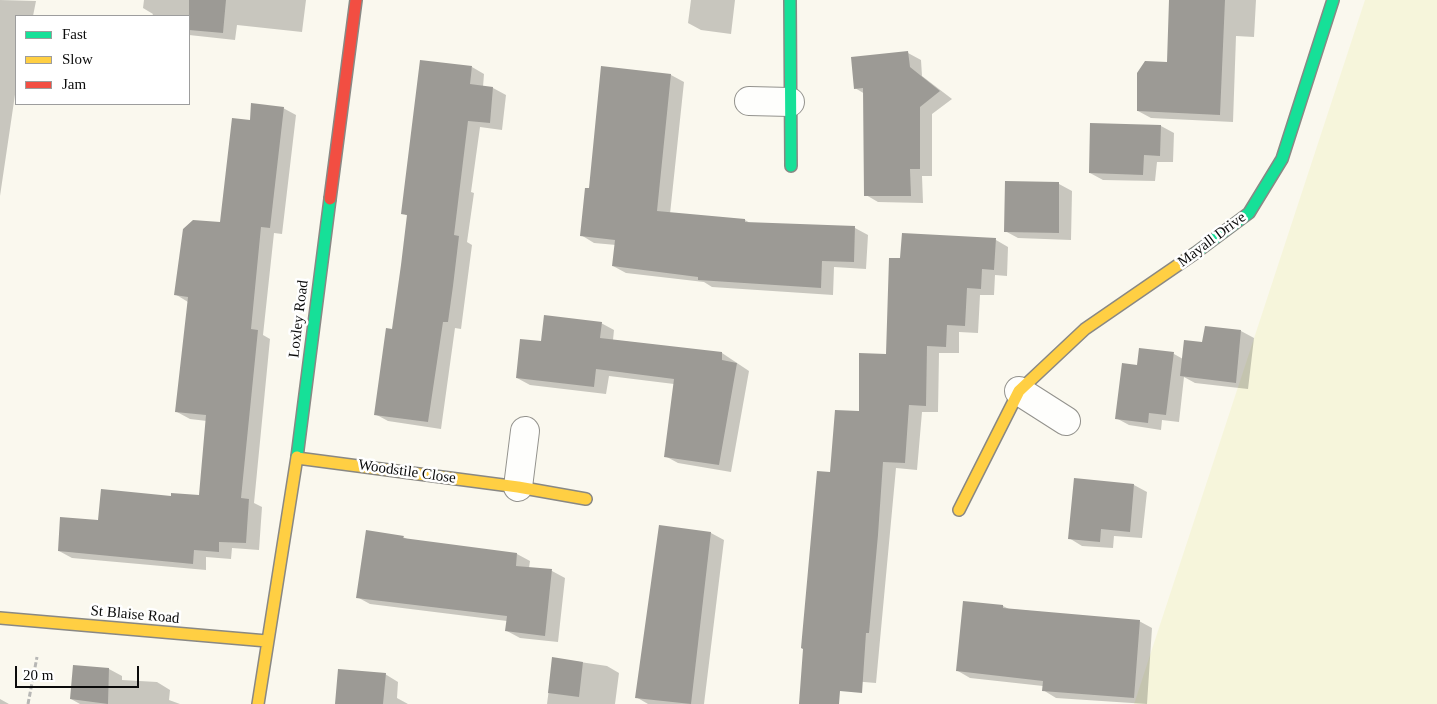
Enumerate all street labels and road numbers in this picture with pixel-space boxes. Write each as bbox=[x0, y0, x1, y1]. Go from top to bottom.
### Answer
street label: Mayall Drive bbox=[1174, 209, 1250, 271]
street label: Loxley Road bbox=[285, 279, 313, 359]
street label: Woodstile Close bbox=[357, 456, 457, 488]
street label: St Blaise Road bbox=[90, 602, 180, 628]

